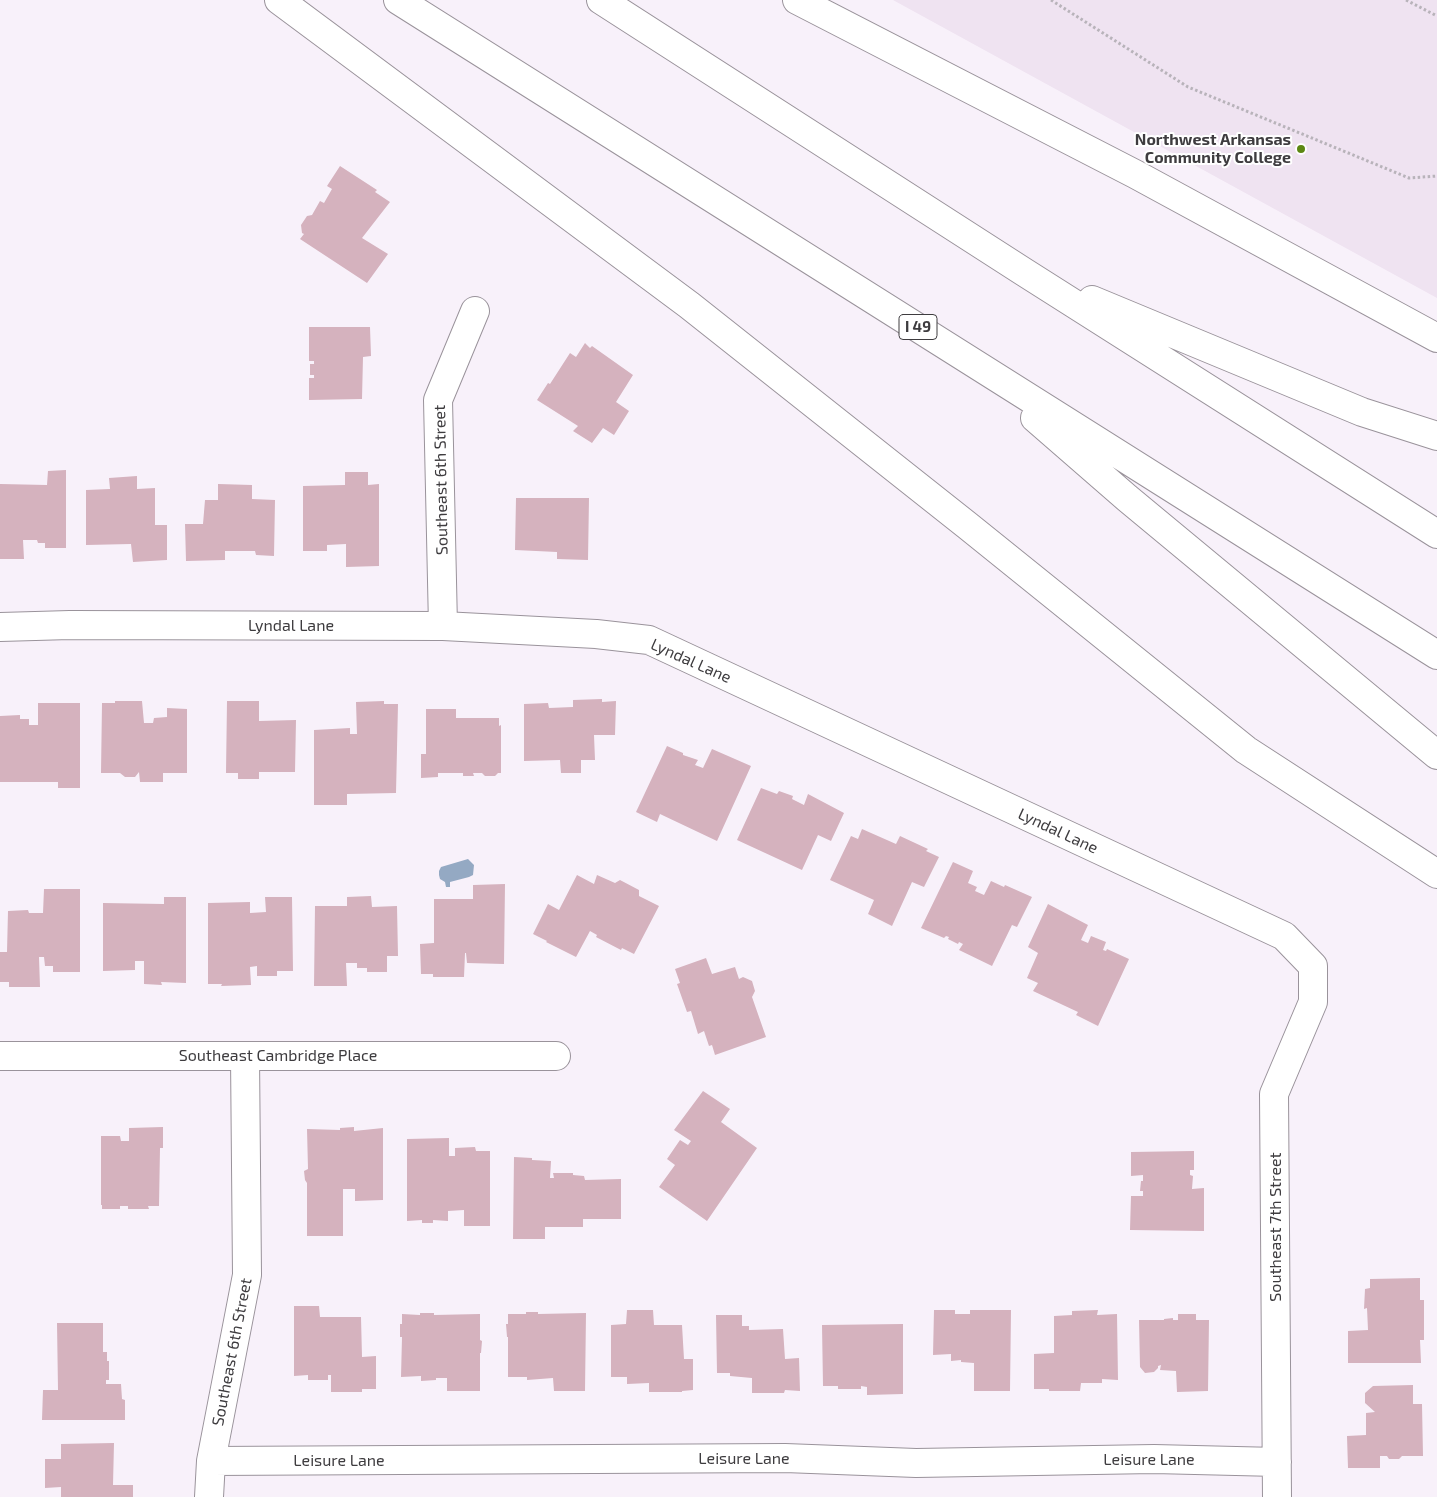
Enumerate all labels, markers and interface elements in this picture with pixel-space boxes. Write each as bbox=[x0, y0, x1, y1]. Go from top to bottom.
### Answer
place label: Northwest Arkansas Community College bbox=[1135, 130, 1291, 168]
marker: Northwest Arkansas Community College bbox=[1295, 143, 1307, 155]
road number: I 49 bbox=[899, 314, 937, 340]
street label: Southeast 6th Street bbox=[430, 405, 452, 555]
street label: Lyndal Lane bbox=[248, 616, 334, 636]
street label: Lyndal Lane bbox=[648, 635, 734, 687]
street label: Lyndal Lane bbox=[1015, 804, 1101, 858]
street label: Southeast Cambridge Place bbox=[179, 1046, 377, 1066]
street label: Southeast 7th Street bbox=[1266, 1152, 1286, 1302]
street label: Southeast 6th Street bbox=[208, 1276, 256, 1428]
street label: Leisure Lane bbox=[698, 1449, 790, 1469]
street label: Leisure Lane bbox=[1103, 1450, 1195, 1470]
street label: Leisure Lane bbox=[293, 1451, 385, 1471]

